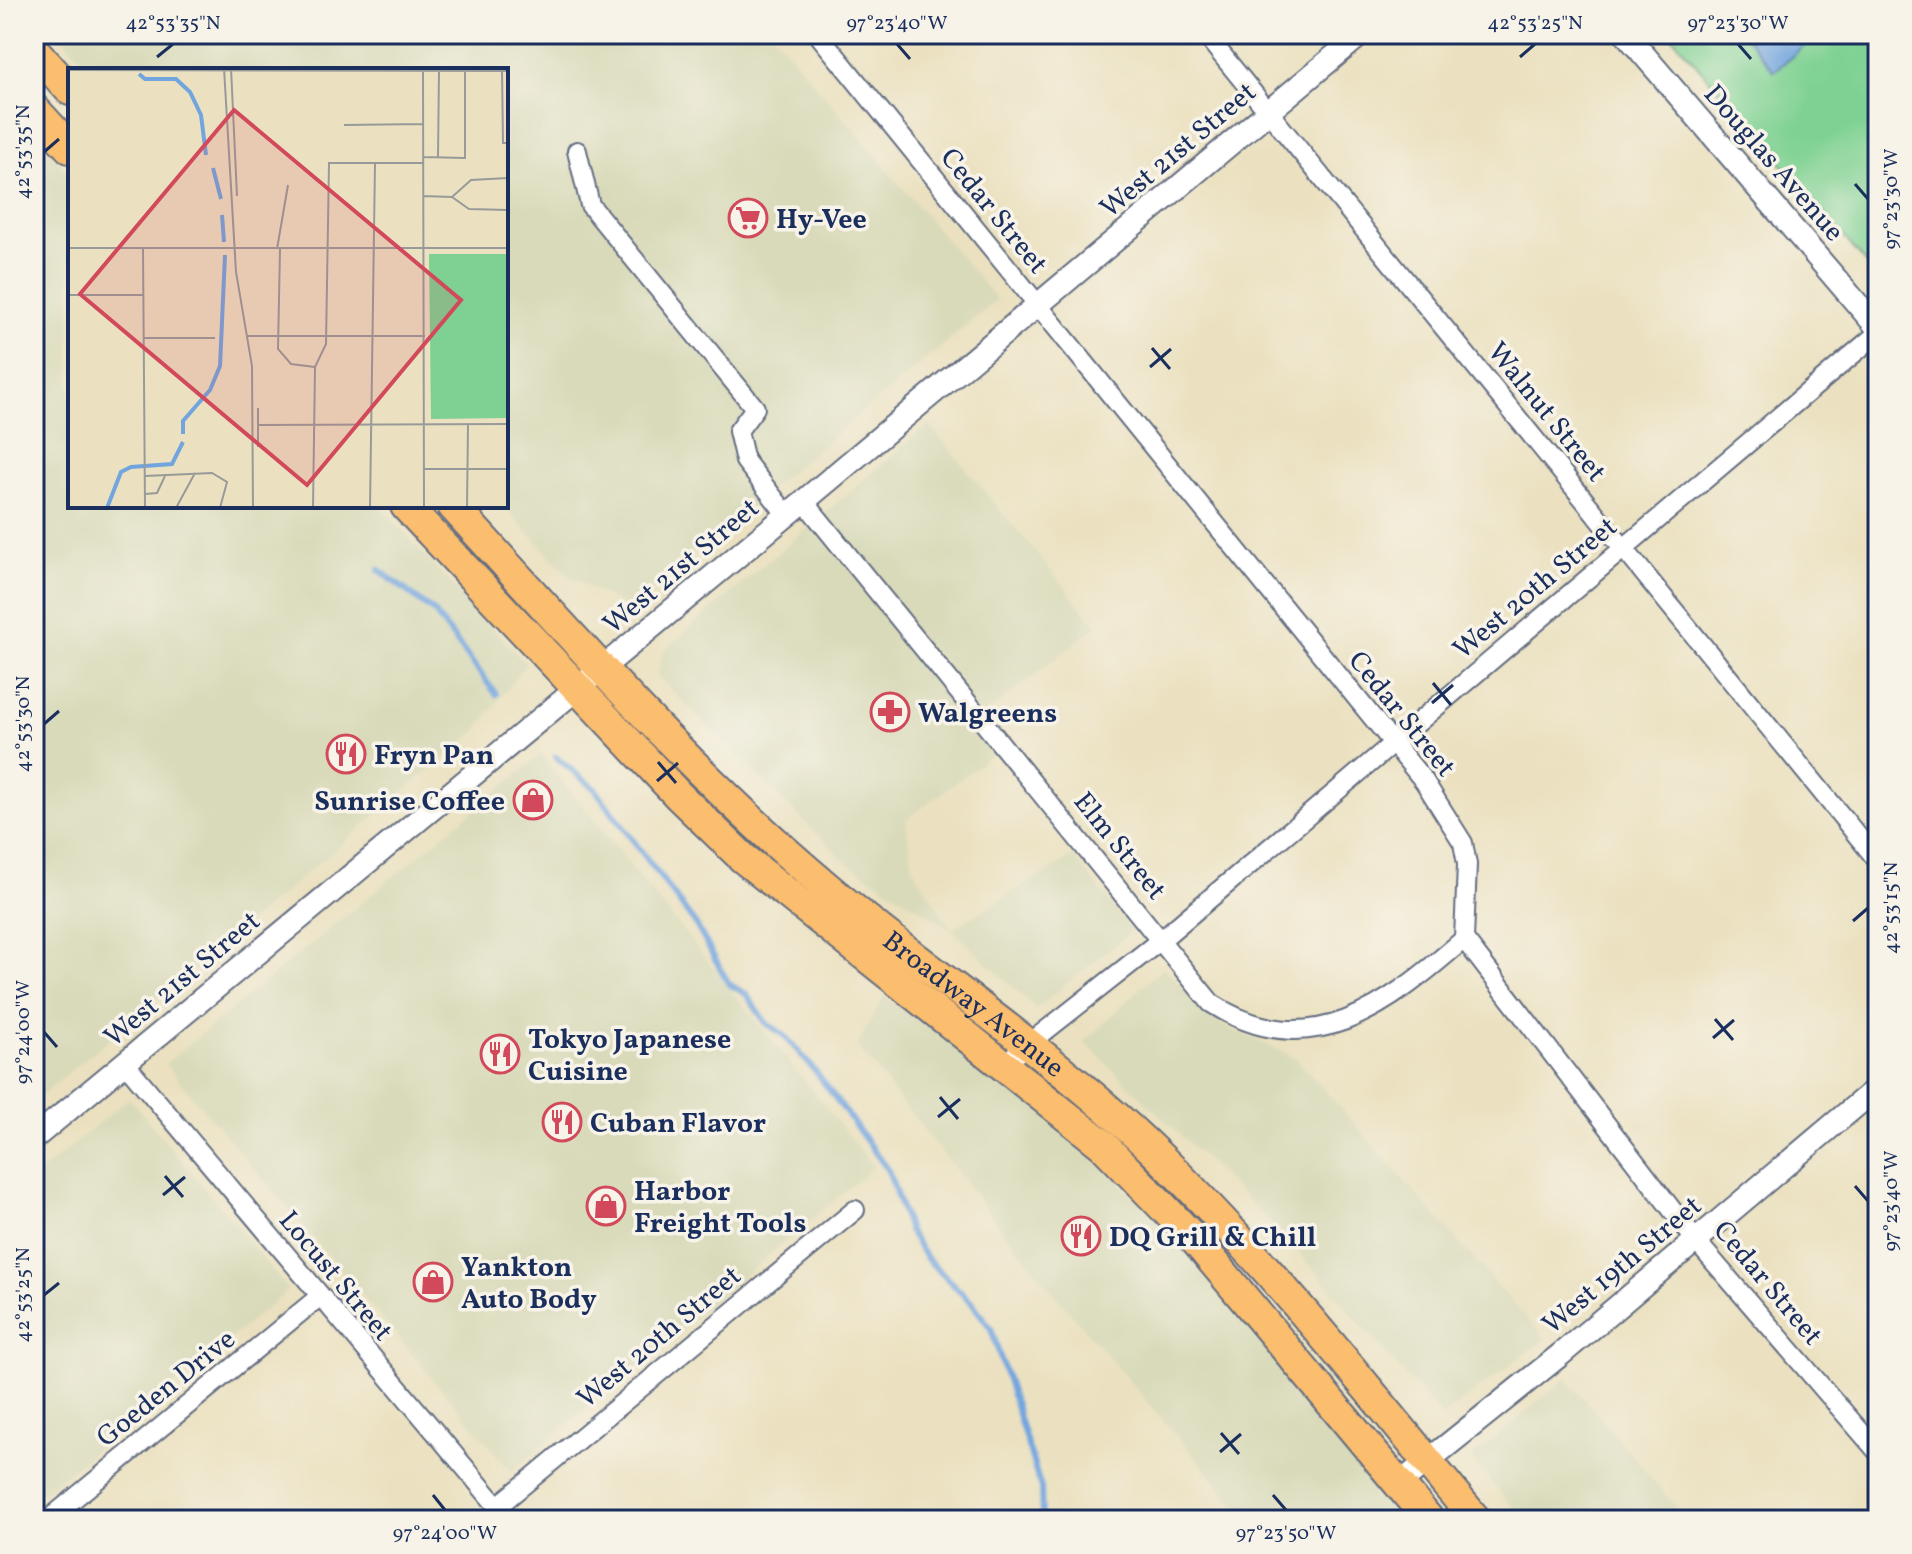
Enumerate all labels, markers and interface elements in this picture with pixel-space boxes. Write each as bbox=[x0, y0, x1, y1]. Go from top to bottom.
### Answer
text: 42°53'35"N bbox=[125, 10, 221, 38]
text: 97°23'40"W bbox=[846, 10, 948, 38]
text: 42°53'25"N bbox=[1487, 10, 1583, 38]
text: 97°23'30"W bbox=[1687, 10, 1789, 38]
inset map bbox=[68, 68, 508, 508]
street label: West 21st Street bbox=[1092, 74, 1265, 228]
street label: Douglas Avenue bbox=[1694, 77, 1852, 251]
text: 42°53'35"N bbox=[10, 104, 38, 200]
street label: Cedar Street bbox=[930, 140, 1056, 283]
text: 97°23'30"W bbox=[1878, 148, 1906, 250]
supermarket icon: Hy-Vee bbox=[727, 197, 769, 239]
place label: Hy-Vee bbox=[776, 201, 867, 240]
street label: Walnut Street bbox=[1477, 334, 1615, 491]
street label: West 21st Street bbox=[595, 490, 768, 644]
street label: West 20th Street bbox=[1445, 509, 1626, 669]
street label: Cedar Street bbox=[1338, 643, 1464, 786]
text: 42°53'30"N bbox=[10, 675, 38, 772]
pharmacy icon: Walgreens bbox=[869, 691, 911, 733]
place label: Walgreens bbox=[918, 695, 1057, 734]
restaurant icon: Fryn Pan bbox=[325, 733, 367, 775]
place label: Fryn Pan bbox=[374, 737, 494, 776]
shop icon: Sunrise Coffee bbox=[512, 779, 554, 821]
place label: Sunrise Coffee bbox=[314, 783, 505, 822]
street label: Elm Street bbox=[1063, 784, 1175, 909]
text: 42°53'15"N bbox=[1878, 862, 1906, 954]
street label: West 21st Street bbox=[96, 903, 269, 1057]
street label: Broadway Avenue bbox=[874, 923, 1072, 1088]
text: 97°24'00"W bbox=[10, 980, 38, 1084]
place label: Tokyo Japanese Cuisine bbox=[528, 1021, 731, 1092]
restaurant icon: Tokyo Japanese Cuisine bbox=[479, 1033, 521, 1075]
restaurant icon: Cuban Flavor bbox=[541, 1101, 583, 1143]
place label: Cuban Flavor bbox=[590, 1105, 766, 1144]
text: 97°23'40"W bbox=[1878, 1150, 1906, 1252]
place label: Harbor Freight Tools bbox=[634, 1173, 806, 1244]
shop icon: Harbor Freight Tools bbox=[585, 1185, 627, 1227]
street label: West 19th Street bbox=[1534, 1188, 1711, 1344]
street label: Locust Street bbox=[269, 1203, 401, 1350]
street label: Cedar Street bbox=[1703, 1213, 1831, 1354]
restaurant icon: DQ Grill & Chill bbox=[1060, 1215, 1102, 1257]
place label: DQ Grill & Chill bbox=[1109, 1219, 1316, 1258]
text: 42°53'25"N bbox=[10, 1247, 38, 1343]
place label: Yankton Auto Body bbox=[461, 1249, 597, 1320]
street label: West 20th Street bbox=[569, 1258, 750, 1418]
shop icon: Yankton Auto Body bbox=[412, 1261, 454, 1303]
street label: Goeden Drive bbox=[89, 1321, 244, 1457]
text: 97°24'00"W bbox=[393, 1520, 497, 1548]
text: 97°23'50"W bbox=[1236, 1520, 1336, 1548]

